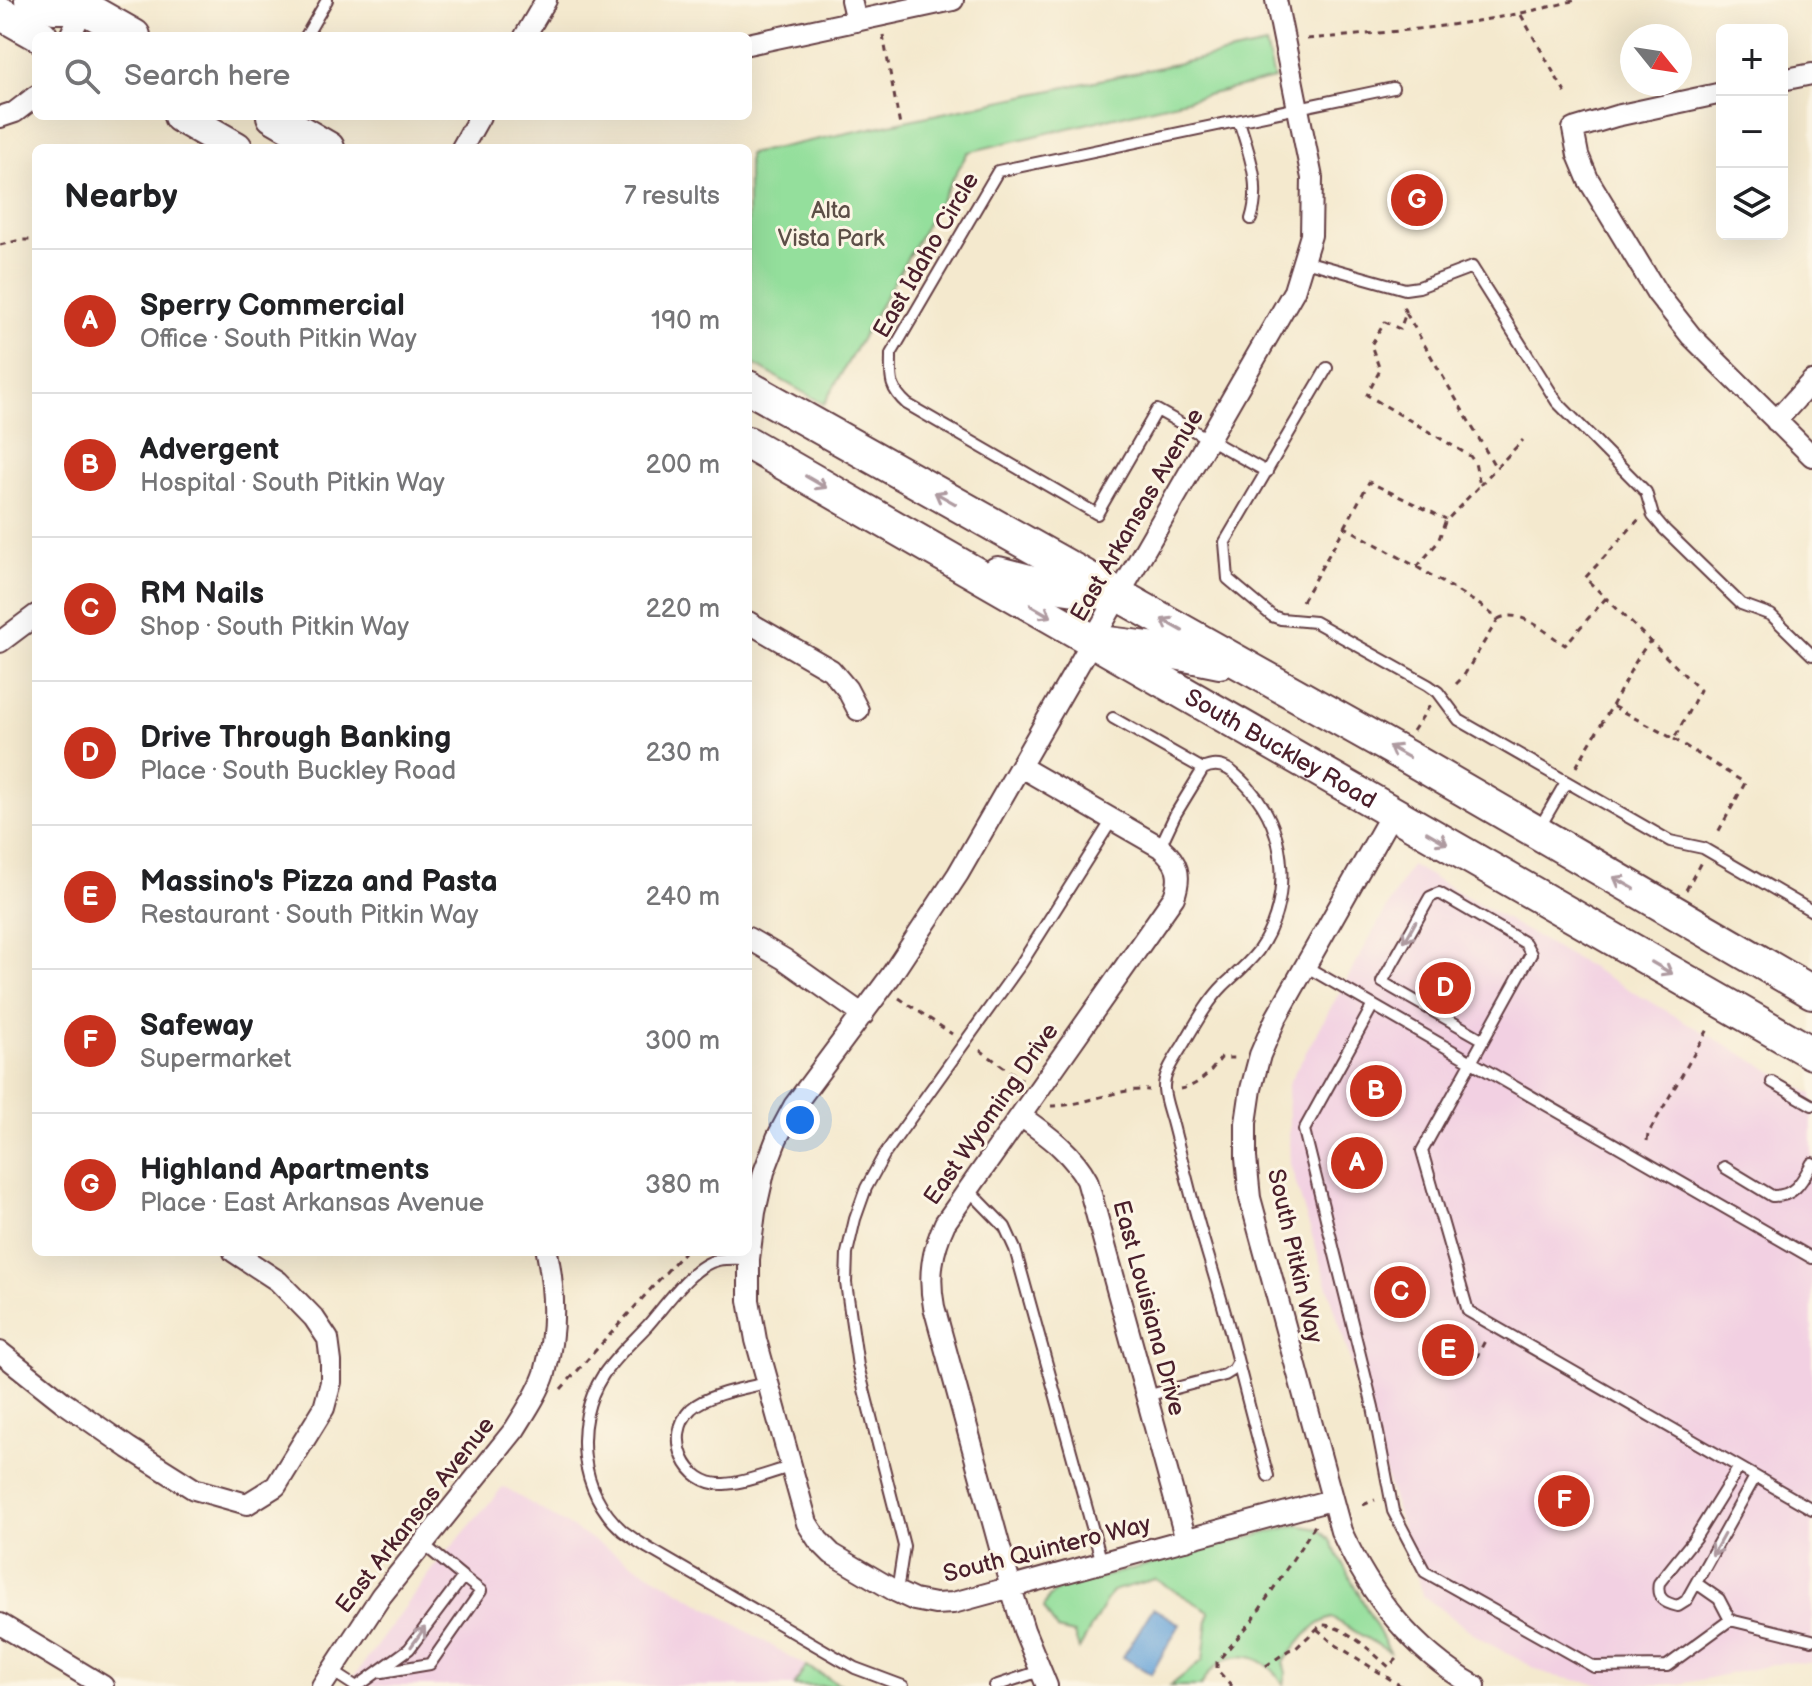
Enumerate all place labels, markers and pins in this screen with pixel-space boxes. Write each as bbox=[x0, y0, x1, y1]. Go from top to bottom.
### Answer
pin: G bbox=[1391, 170, 1443, 230]
pin: D bbox=[1419, 958, 1471, 1018]
pin: B bbox=[1350, 1061, 1402, 1121]
pin: A bbox=[1331, 1133, 1383, 1193]
pin: C bbox=[1374, 1262, 1426, 1322]
pin: E bbox=[1422, 1320, 1474, 1380]
pin: F bbox=[1538, 1471, 1590, 1531]

